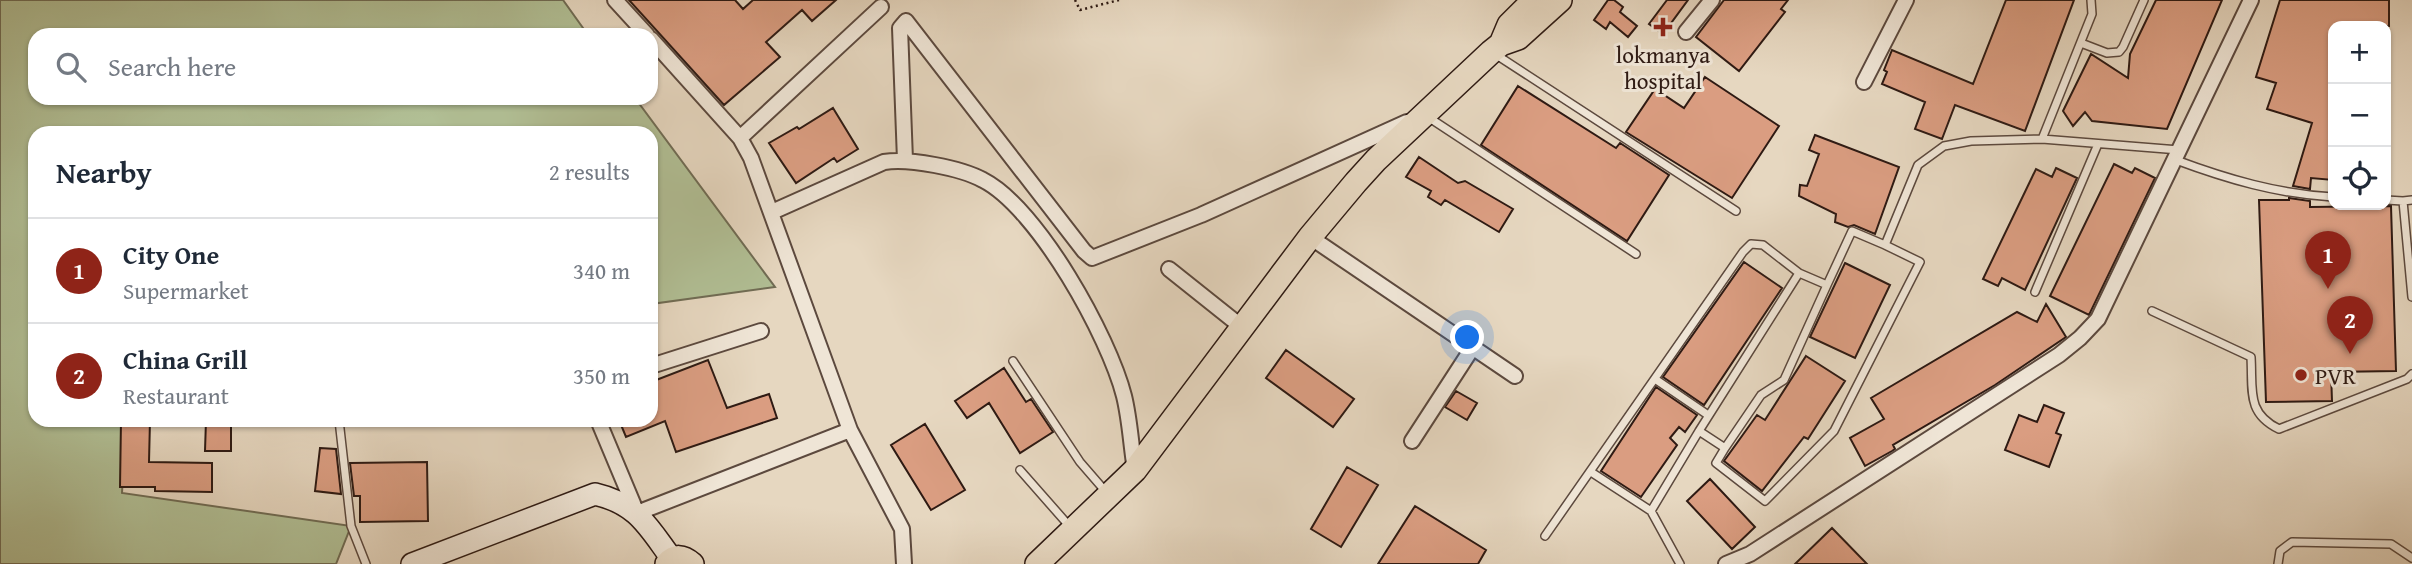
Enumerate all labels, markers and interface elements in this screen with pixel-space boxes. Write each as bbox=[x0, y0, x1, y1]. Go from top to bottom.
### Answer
marker: lokmanya hospital bbox=[1653, 17, 1673, 37]
map controls bbox=[2328, 21, 2391, 210]
button: + bbox=[2328, 21, 2391, 84]
search box bbox=[28, 28, 658, 105]
place label: lokmanya hospital bbox=[1616, 38, 1710, 97]
text: Search here bbox=[108, 47, 236, 86]
icon: search bbox=[52, 48, 90, 86]
button: − bbox=[2328, 84, 2391, 147]
button: locate bbox=[2328, 147, 2391, 210]
text: Nearby bbox=[56, 150, 152, 194]
text: 2 results bbox=[549, 155, 630, 188]
pin: 1 bbox=[2305, 231, 2351, 289]
text: City One bbox=[123, 235, 219, 274]
text: 1 bbox=[73, 254, 85, 287]
text: 340 m bbox=[573, 254, 630, 287]
text: Supermarket bbox=[123, 274, 249, 307]
pin: 2 bbox=[2327, 296, 2373, 354]
your location bbox=[1450, 320, 1484, 354]
text: China Grill bbox=[123, 340, 247, 379]
text: 2 bbox=[73, 359, 85, 392]
text: 350 m bbox=[573, 359, 630, 392]
place label: PVR bbox=[2315, 359, 2356, 392]
marker: PVR bbox=[2293, 367, 2309, 383]
text: Restaurant bbox=[123, 379, 229, 412]

